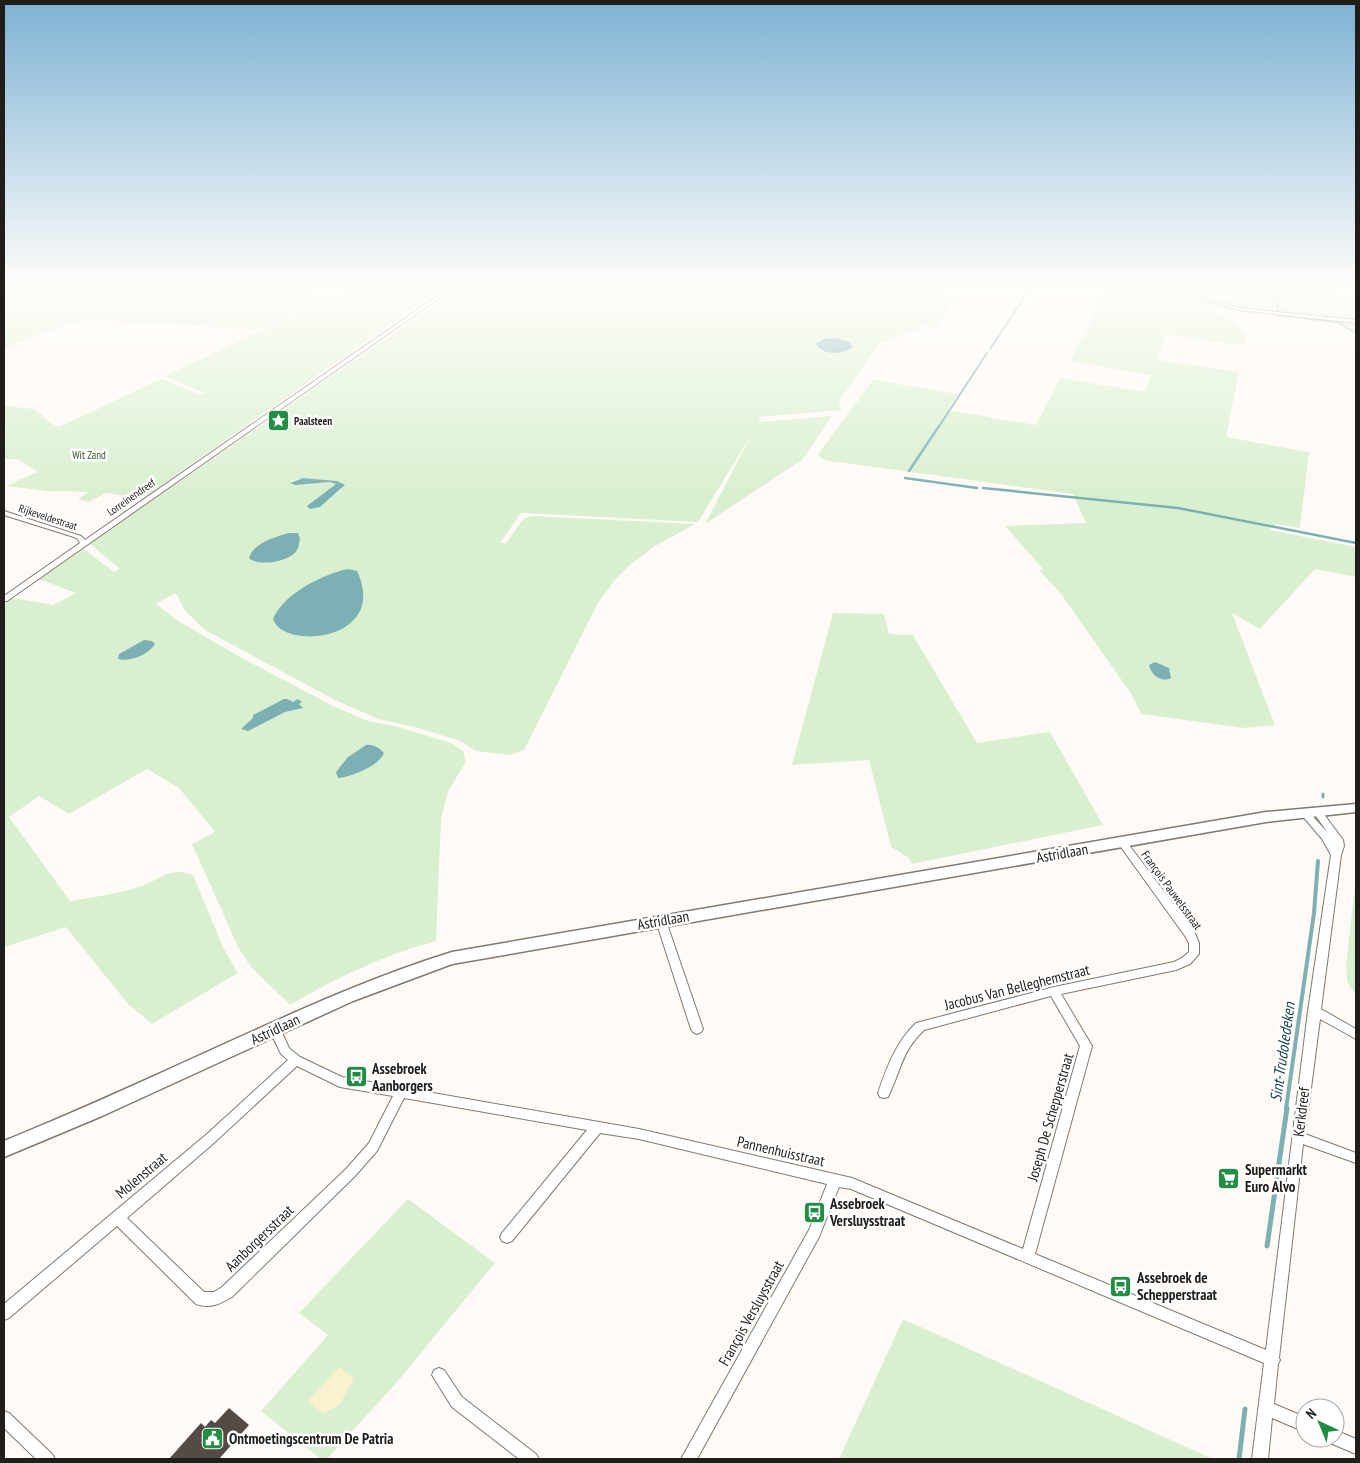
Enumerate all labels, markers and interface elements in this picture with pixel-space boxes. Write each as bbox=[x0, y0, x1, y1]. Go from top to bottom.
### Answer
place icon: Paalsteen bbox=[266, 409, 290, 433]
place label: Paalsteen bbox=[294, 414, 332, 428]
park label: Wit Zand bbox=[72, 448, 106, 462]
street label: Lorreinendreef bbox=[104, 475, 159, 519]
street label: Rijkeveldestraat bbox=[17, 501, 79, 533]
street label: Astridlaan bbox=[1035, 839, 1089, 867]
street label: François Pauwelsstraat bbox=[1138, 847, 1206, 933]
street label: Astridlaan bbox=[636, 906, 690, 934]
street label: Jacobus Van Belleghemstraat bbox=[941, 960, 1092, 1014]
water label: Sint-Trudoledeken bbox=[1265, 1000, 1299, 1103]
street label: Astridlaan bbox=[247, 1009, 303, 1049]
street label: Joseph De Schepperstraat bbox=[1022, 1051, 1077, 1184]
place label: Assebroek Aanborgers bbox=[371, 1059, 433, 1095]
bus stop icon: Assebroek Aanborgers bbox=[344, 1065, 368, 1089]
street label: Kerkdreef bbox=[1289, 1085, 1314, 1138]
street label: Pannenhuisstraat bbox=[735, 1132, 827, 1170]
street label: Molenstraat bbox=[111, 1148, 171, 1202]
place label: Supermarkt Euro Alvo bbox=[1245, 1160, 1308, 1196]
supermarket icon: Supermarkt Euro Alvo bbox=[1217, 1166, 1241, 1190]
place label: Assebroek Versluysstraat bbox=[829, 1194, 906, 1230]
bus stop icon: Assebroek Versluysstraat bbox=[802, 1200, 826, 1224]
street label: Aanborgersstraat bbox=[221, 1201, 297, 1275]
street label: François Versluysstraat bbox=[714, 1257, 788, 1369]
place label: Assebroek de Schepperstraat bbox=[1136, 1268, 1218, 1304]
bus stop icon: Assebroek de Schepperstraat bbox=[1109, 1274, 1133, 1298]
north arrow bbox=[1295, 1398, 1345, 1448]
text: N bbox=[1302, 1405, 1320, 1423]
public building icon: Ontmoetingscentrum De Patria bbox=[201, 1426, 225, 1450]
place label: Ontmoetingscentrum De Patria bbox=[229, 1429, 393, 1448]

